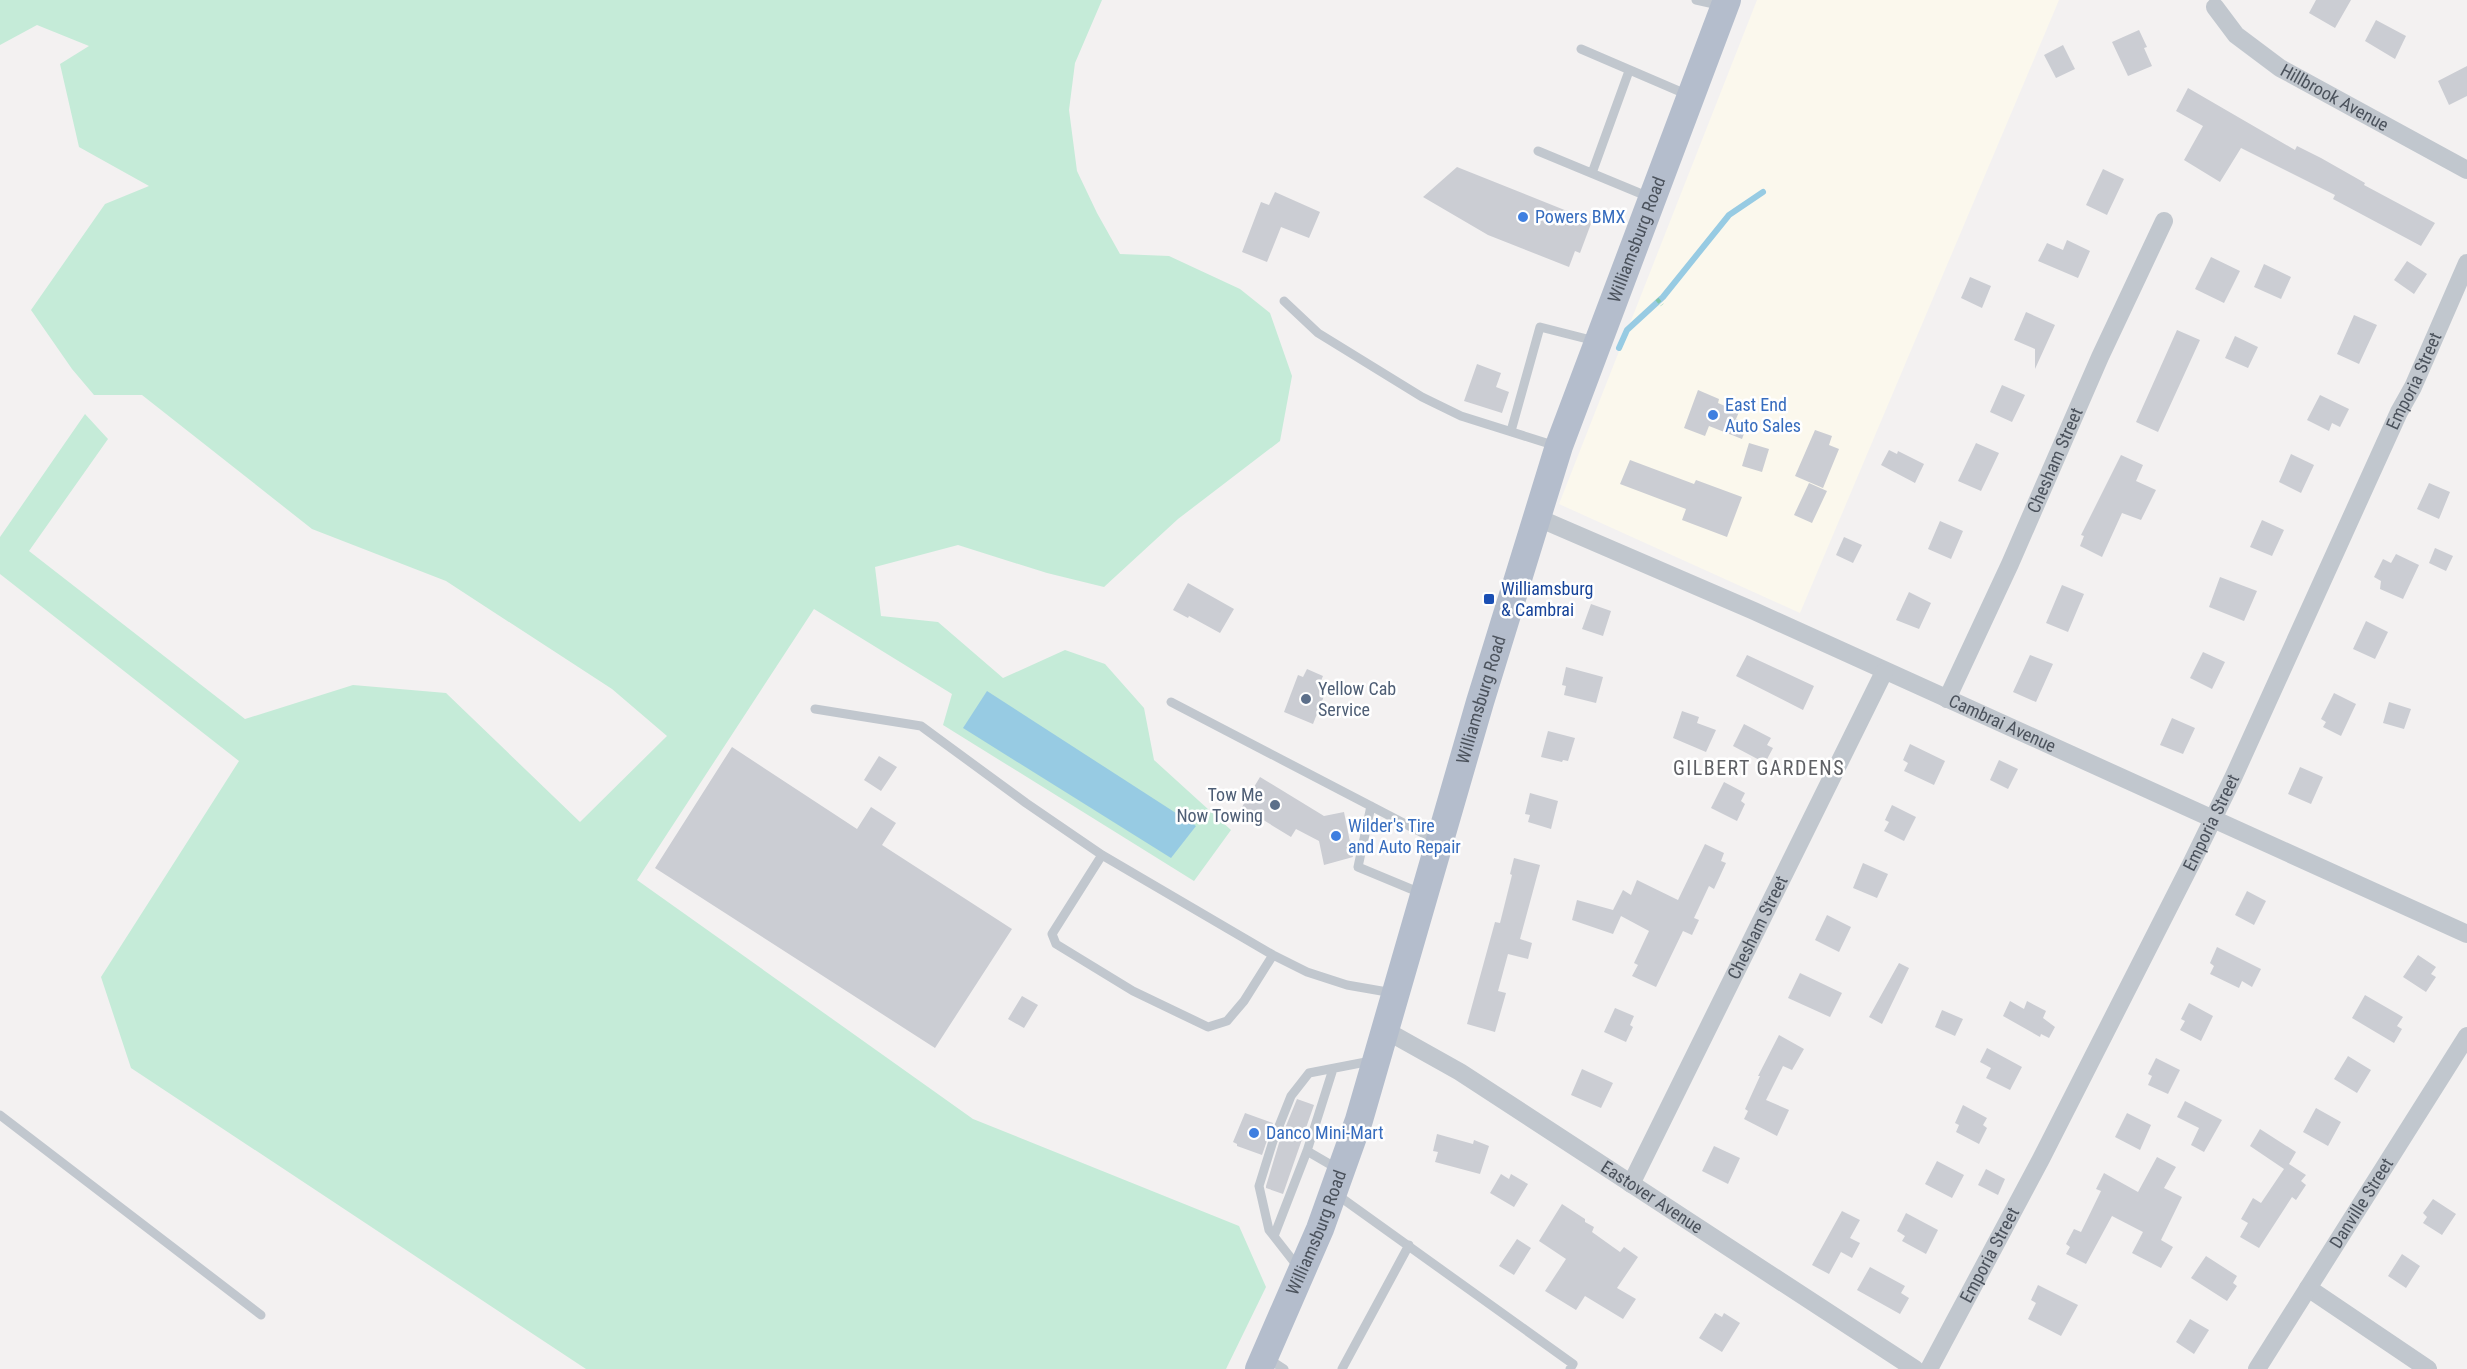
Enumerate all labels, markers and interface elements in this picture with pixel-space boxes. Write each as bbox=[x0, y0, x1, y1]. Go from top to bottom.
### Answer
street label: Hillbrook Avenue bbox=[2277, 59, 2392, 135]
street label: Williamsburg Road bbox=[1603, 174, 1669, 305]
place label: Powers BMX bbox=[1535, 206, 1625, 227]
marker: Powers BMX bbox=[1516, 210, 1530, 224]
street label: Emporia Street bbox=[2382, 329, 2445, 433]
place label: East End Auto Sales bbox=[1725, 394, 1801, 436]
street label: Chesham Street bbox=[2022, 404, 2087, 516]
marker: East End Auto Sales bbox=[1706, 408, 1720, 422]
place label: Williamsburg & Cambrai bbox=[1501, 578, 1593, 620]
marker: Williamsburg & Cambrai bbox=[1482, 592, 1496, 606]
street label: Williamsburg Road bbox=[1452, 633, 1510, 766]
place label: Yellow Cab Service bbox=[1318, 678, 1396, 720]
street label: Cambrai Avenue bbox=[1946, 690, 2059, 756]
marker: Yellow Cab Service bbox=[1299, 692, 1313, 706]
district label: GILBERT GARDENS bbox=[1673, 756, 1845, 780]
street label: Emporia Street bbox=[2178, 771, 2243, 874]
place label: Tow Me Now Towing bbox=[1176, 784, 1263, 826]
marker: Tow Me Now Towing bbox=[1268, 798, 1282, 812]
place label: Wilder's Tire and Auto Repair bbox=[1348, 815, 1461, 857]
marker: Wilder's Tire and Auto Repair bbox=[1329, 829, 1343, 843]
street label: Chesham Street bbox=[1723, 872, 1792, 983]
place label: Danco Mini-Mart bbox=[1266, 1122, 1384, 1143]
marker: Danco Mini-Mart bbox=[1247, 1126, 1261, 1140]
street label: Danville Street bbox=[2325, 1154, 2397, 1252]
street label: Eastover Avenue bbox=[1597, 1156, 1707, 1238]
street label: Williamsburg Road bbox=[1282, 1167, 1350, 1298]
street label: Emporia Street bbox=[1955, 1204, 2023, 1306]

